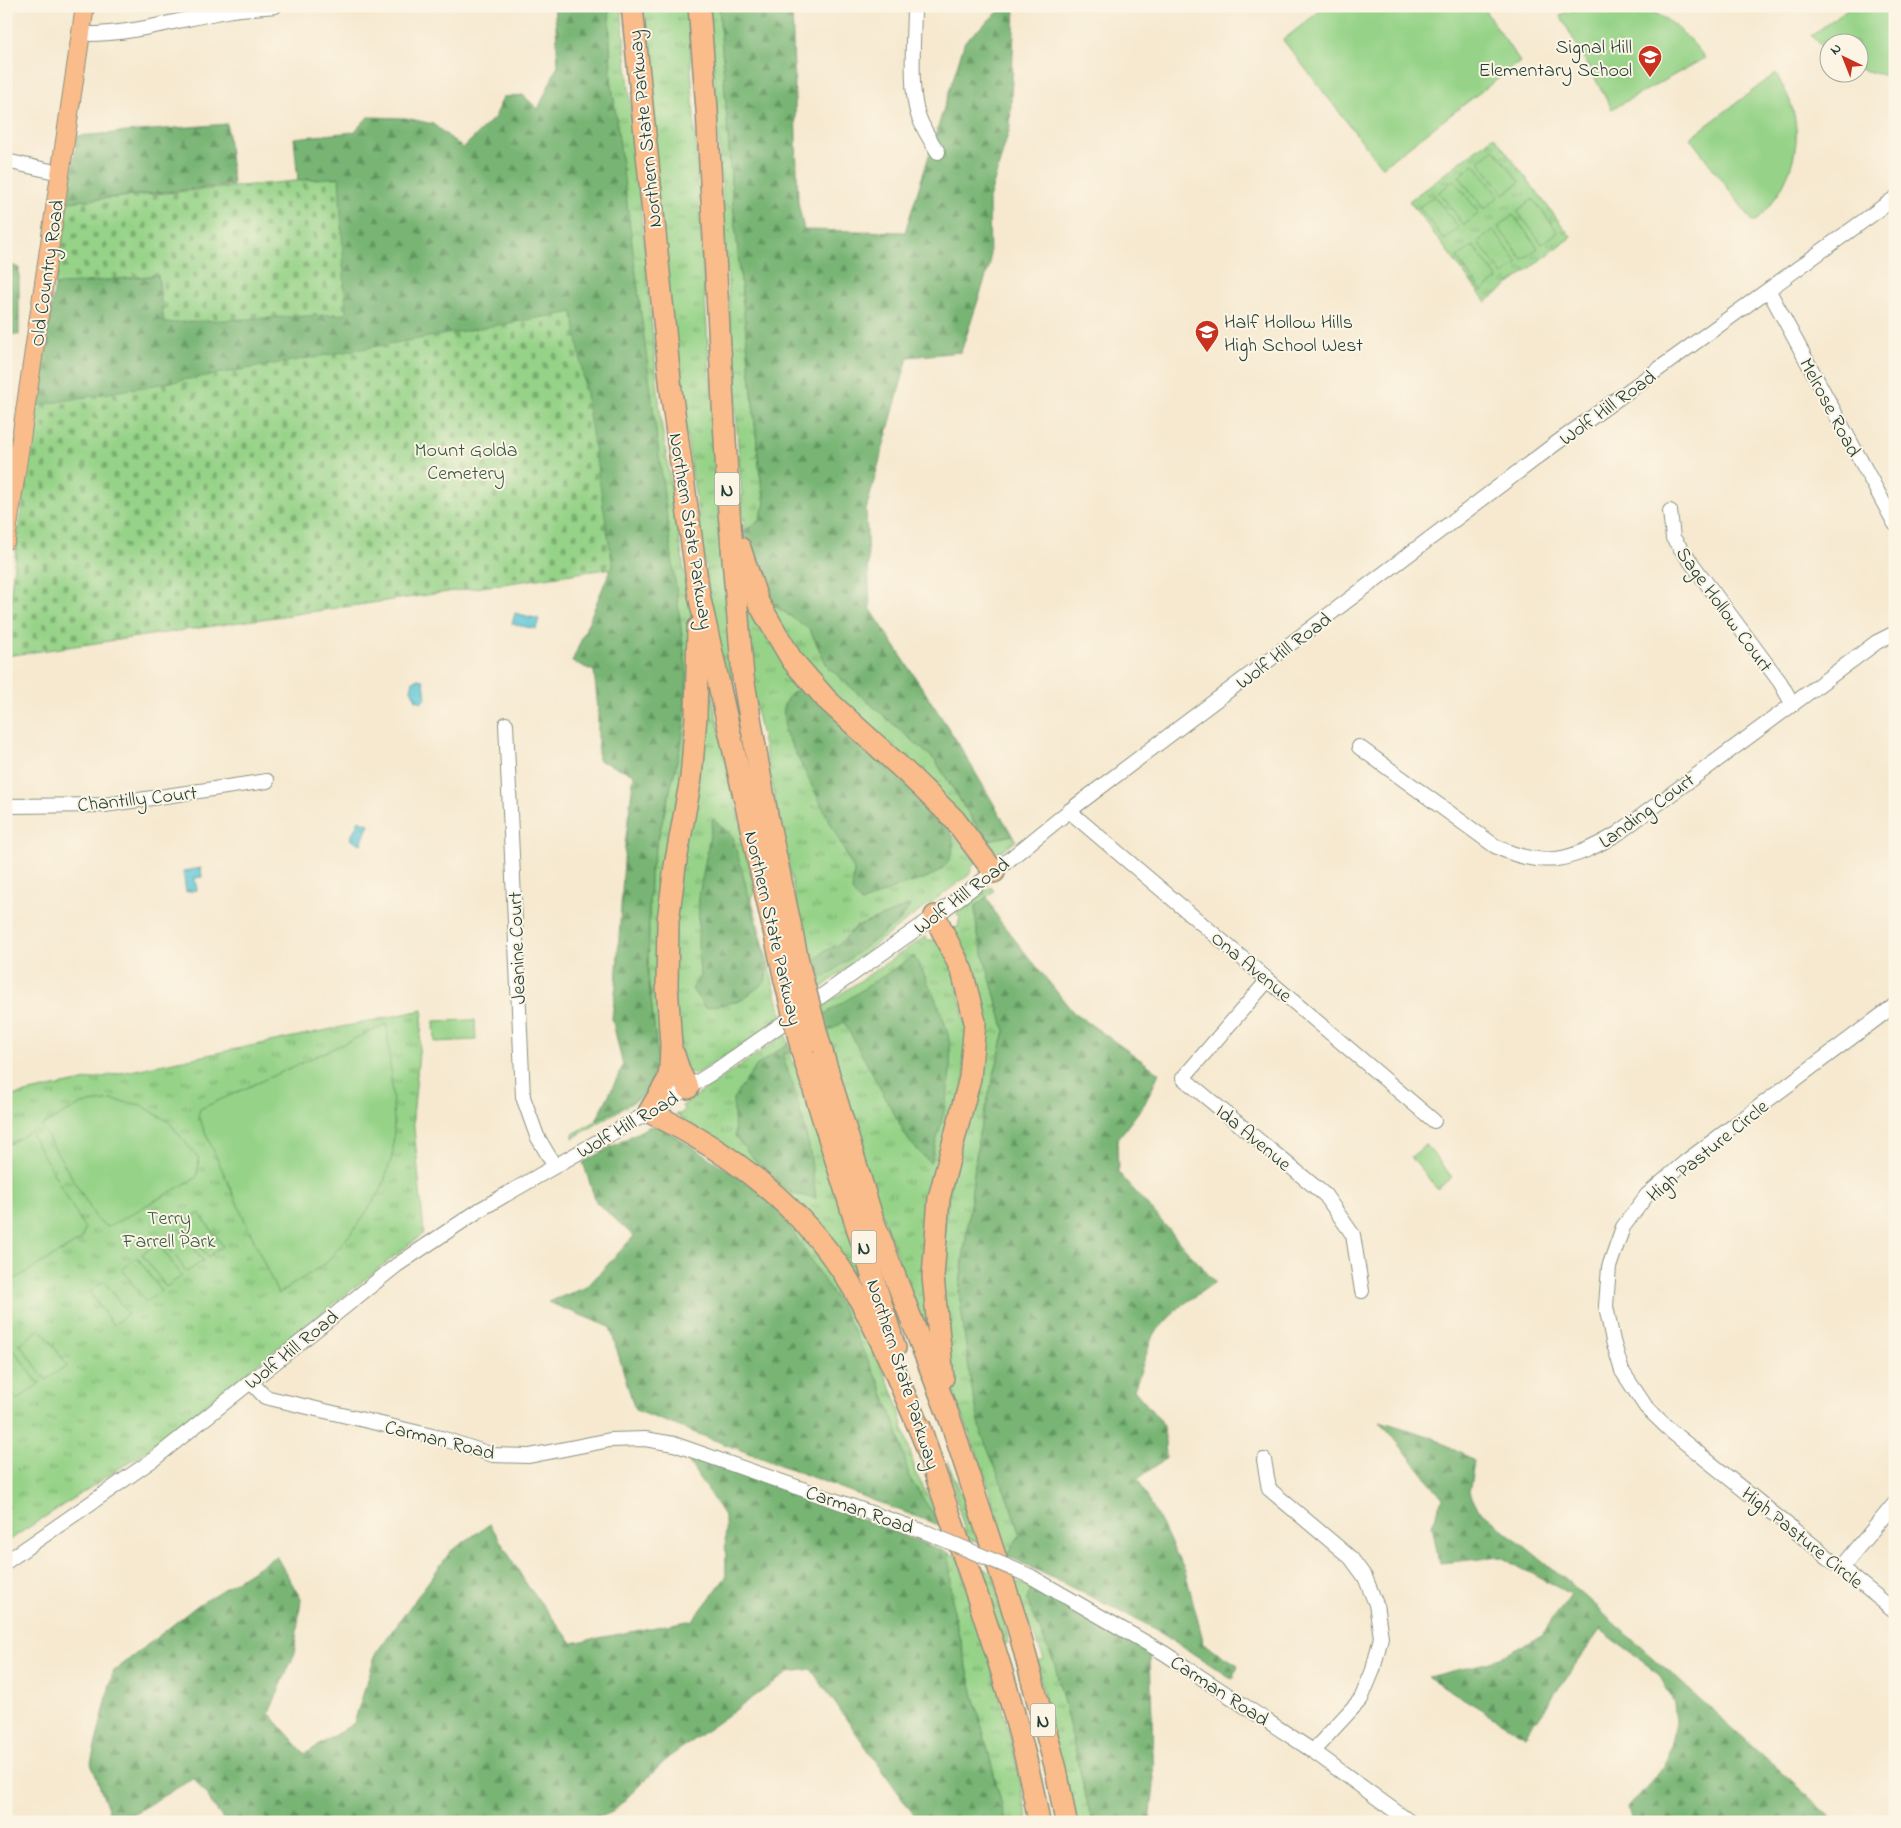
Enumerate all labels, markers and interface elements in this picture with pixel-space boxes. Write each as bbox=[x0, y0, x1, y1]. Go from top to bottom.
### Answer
street label: Northern State Parkway bbox=[622, 28, 671, 229]
north arrow bbox=[1818, 32, 1868, 82]
place label: Signal Hill Elementary School bbox=[1479, 34, 1632, 86]
text: N bbox=[1826, 39, 1847, 60]
school or university icon: Signal Hill Elementary School bbox=[1637, 44, 1663, 78]
street label: Old Country Road bbox=[24, 198, 73, 349]
place label: Half Hollow Hills High School West bbox=[1224, 309, 1363, 362]
school or university icon: Half Hollow Hills High School West bbox=[1194, 319, 1220, 353]
street label: Melrose Road bbox=[1790, 353, 1867, 463]
street label: Wolf Hill Road bbox=[1554, 364, 1663, 454]
street label: Northern State Parkway bbox=[660, 431, 719, 632]
park label: Mount Golda Cemetery bbox=[414, 437, 518, 489]
road number: N bbox=[714, 472, 740, 506]
street label: Sage Hollow Court bbox=[1667, 542, 1779, 680]
street label: Wolf Hill Road bbox=[1230, 606, 1339, 698]
street label: Landing Court bbox=[1593, 767, 1702, 858]
street label: Chantilly Court bbox=[76, 780, 199, 821]
street label: Northern State Parkway bbox=[735, 829, 808, 1029]
street label: Wolf Hill Road bbox=[908, 851, 1017, 943]
street label: Jeanine Court bbox=[502, 891, 535, 1005]
street label: Ona Avenue bbox=[1203, 925, 1298, 1011]
street label: Wolf Hill Road bbox=[572, 1085, 685, 1167]
street label: High Pasture Circle bbox=[1641, 1094, 1776, 1211]
street label: Ida Avenue bbox=[1208, 1098, 1297, 1179]
park label: Terry Farrell Park bbox=[122, 1205, 216, 1257]
road number: N bbox=[852, 1230, 876, 1264]
street label: Northern State Parkway bbox=[857, 1276, 946, 1474]
street label: Wolf Hill Road bbox=[239, 1304, 346, 1398]
street label: Carman Road bbox=[381, 1414, 498, 1469]
street label: Carman Road bbox=[801, 1479, 917, 1543]
street label: High Pasture Circle bbox=[1734, 1481, 1869, 1598]
street label: Carman Road bbox=[1163, 1649, 1274, 1735]
road number: N bbox=[1030, 1704, 1056, 1736]

